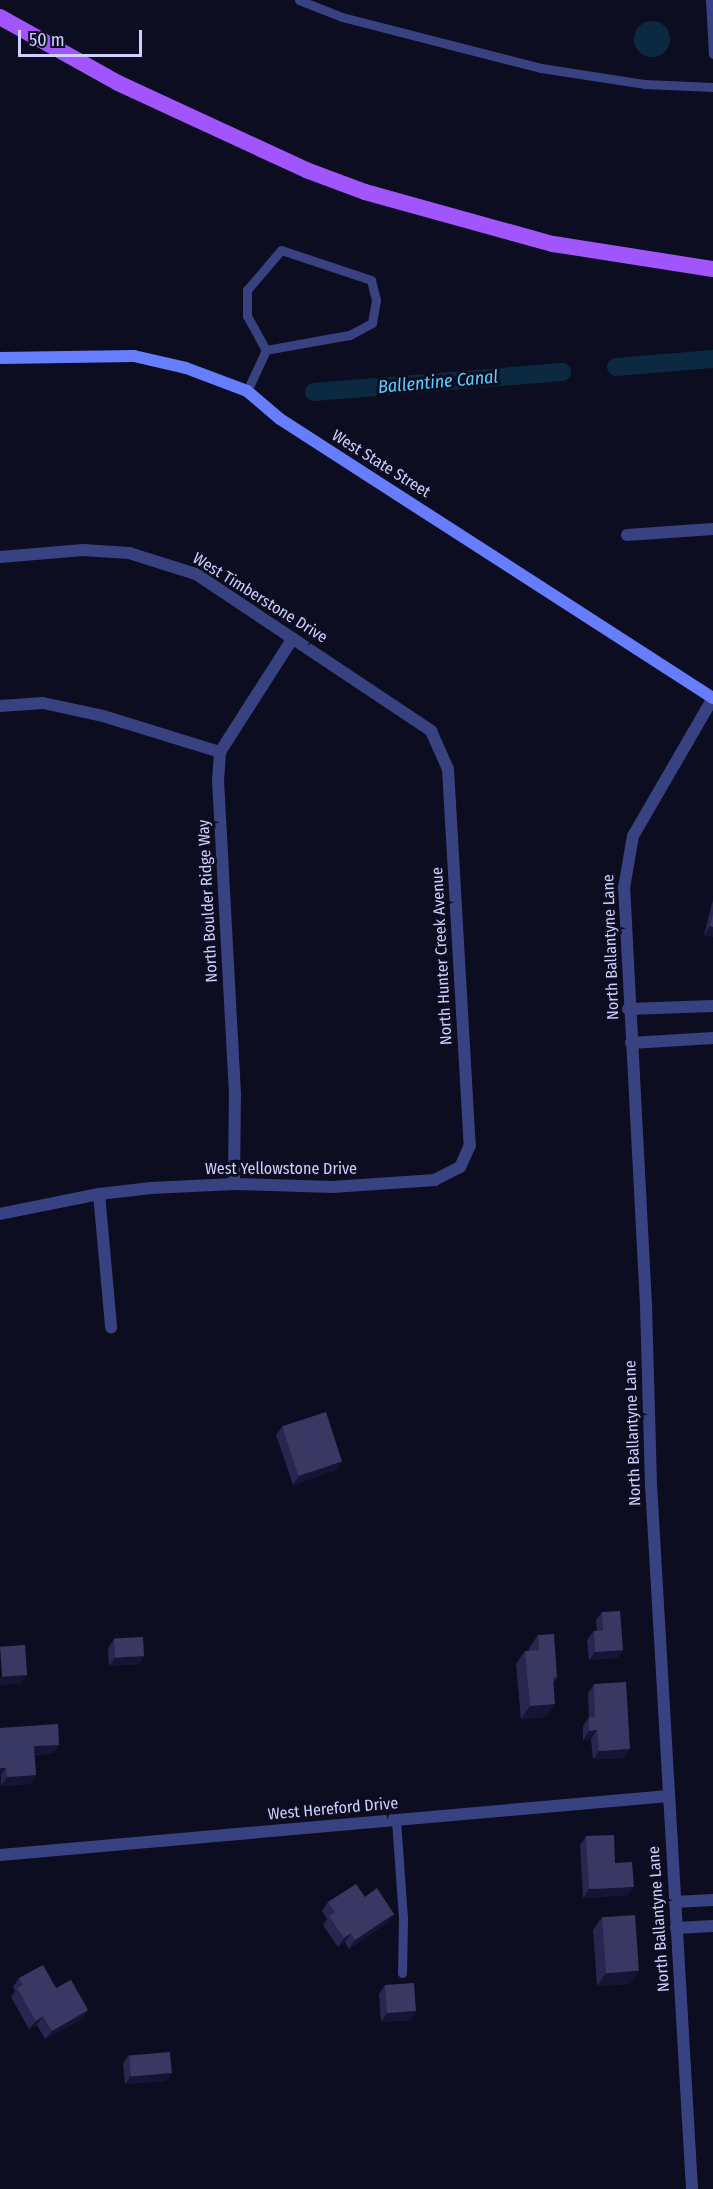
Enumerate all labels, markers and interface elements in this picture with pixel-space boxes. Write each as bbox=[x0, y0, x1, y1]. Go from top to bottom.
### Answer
scale bar bbox=[21, 18, 146, 56]
text: 50 m bbox=[29, 29, 65, 51]
water label: Ballentine Canal bbox=[377, 366, 499, 398]
street label: West State Street bbox=[328, 426, 434, 502]
street label: West Timberstone Drive bbox=[189, 549, 331, 647]
street label: North Boulder Ridge Way bbox=[194, 819, 222, 983]
street label: North Hunter Creek Avenue bbox=[428, 867, 456, 1045]
street label: North Ballantyne Lane bbox=[599, 874, 623, 1020]
street label: West Yellowstone Drive bbox=[205, 1159, 357, 1179]
street label: North Ballantyne Lane bbox=[621, 1360, 645, 1506]
street label: West Hereford Drive bbox=[267, 1794, 399, 1824]
street label: North Ballantyne Lane bbox=[644, 1846, 674, 1992]

